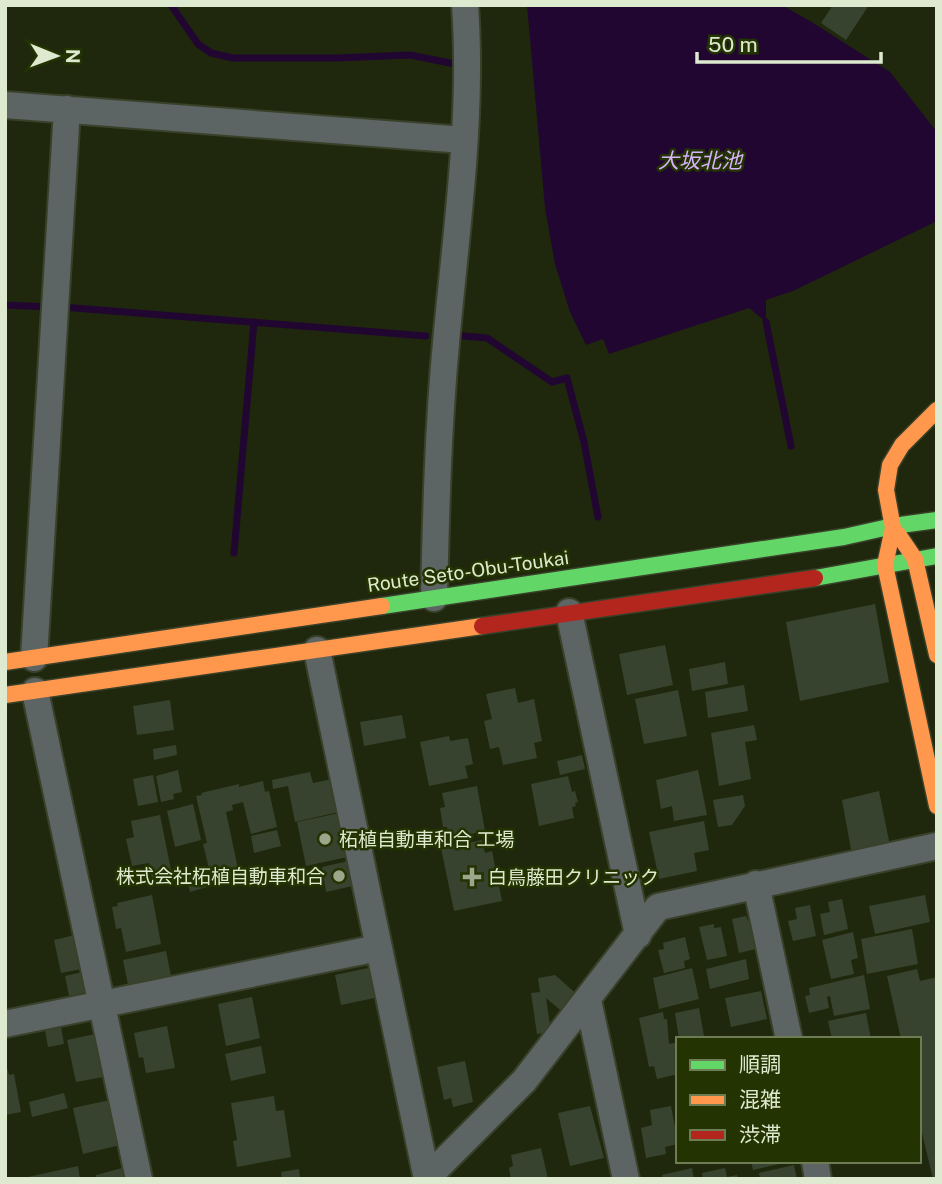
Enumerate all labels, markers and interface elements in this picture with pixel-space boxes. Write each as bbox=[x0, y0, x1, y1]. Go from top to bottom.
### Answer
north arrow bbox=[21, 21, 91, 91]
scale bar bbox=[697, 21, 881, 65]
text: 50 m bbox=[708, 32, 758, 57]
text: N bbox=[62, 49, 84, 64]
water label: 大坂北池 bbox=[658, 148, 744, 173]
street label: Route Seto-Obu-Toukai bbox=[366, 546, 570, 596]
place label: 柘植自動車和合 工場 bbox=[339, 828, 515, 850]
marker: 柘植自動車和合 工場 bbox=[317, 831, 333, 847]
place label: 株式会社柘植自動車和合 bbox=[116, 865, 325, 887]
place label: 白鳥藤田クリニック bbox=[488, 866, 659, 888]
marker: 白鳥藤田クリニック bbox=[462, 867, 482, 887]
marker: 株式会社柘植自動車和合 bbox=[331, 868, 347, 884]
legend bbox=[676, 1037, 921, 1163]
text: 順調 bbox=[739, 1052, 781, 1077]
text: 混雑 bbox=[739, 1087, 781, 1112]
text: 渋滞 bbox=[739, 1122, 781, 1147]

